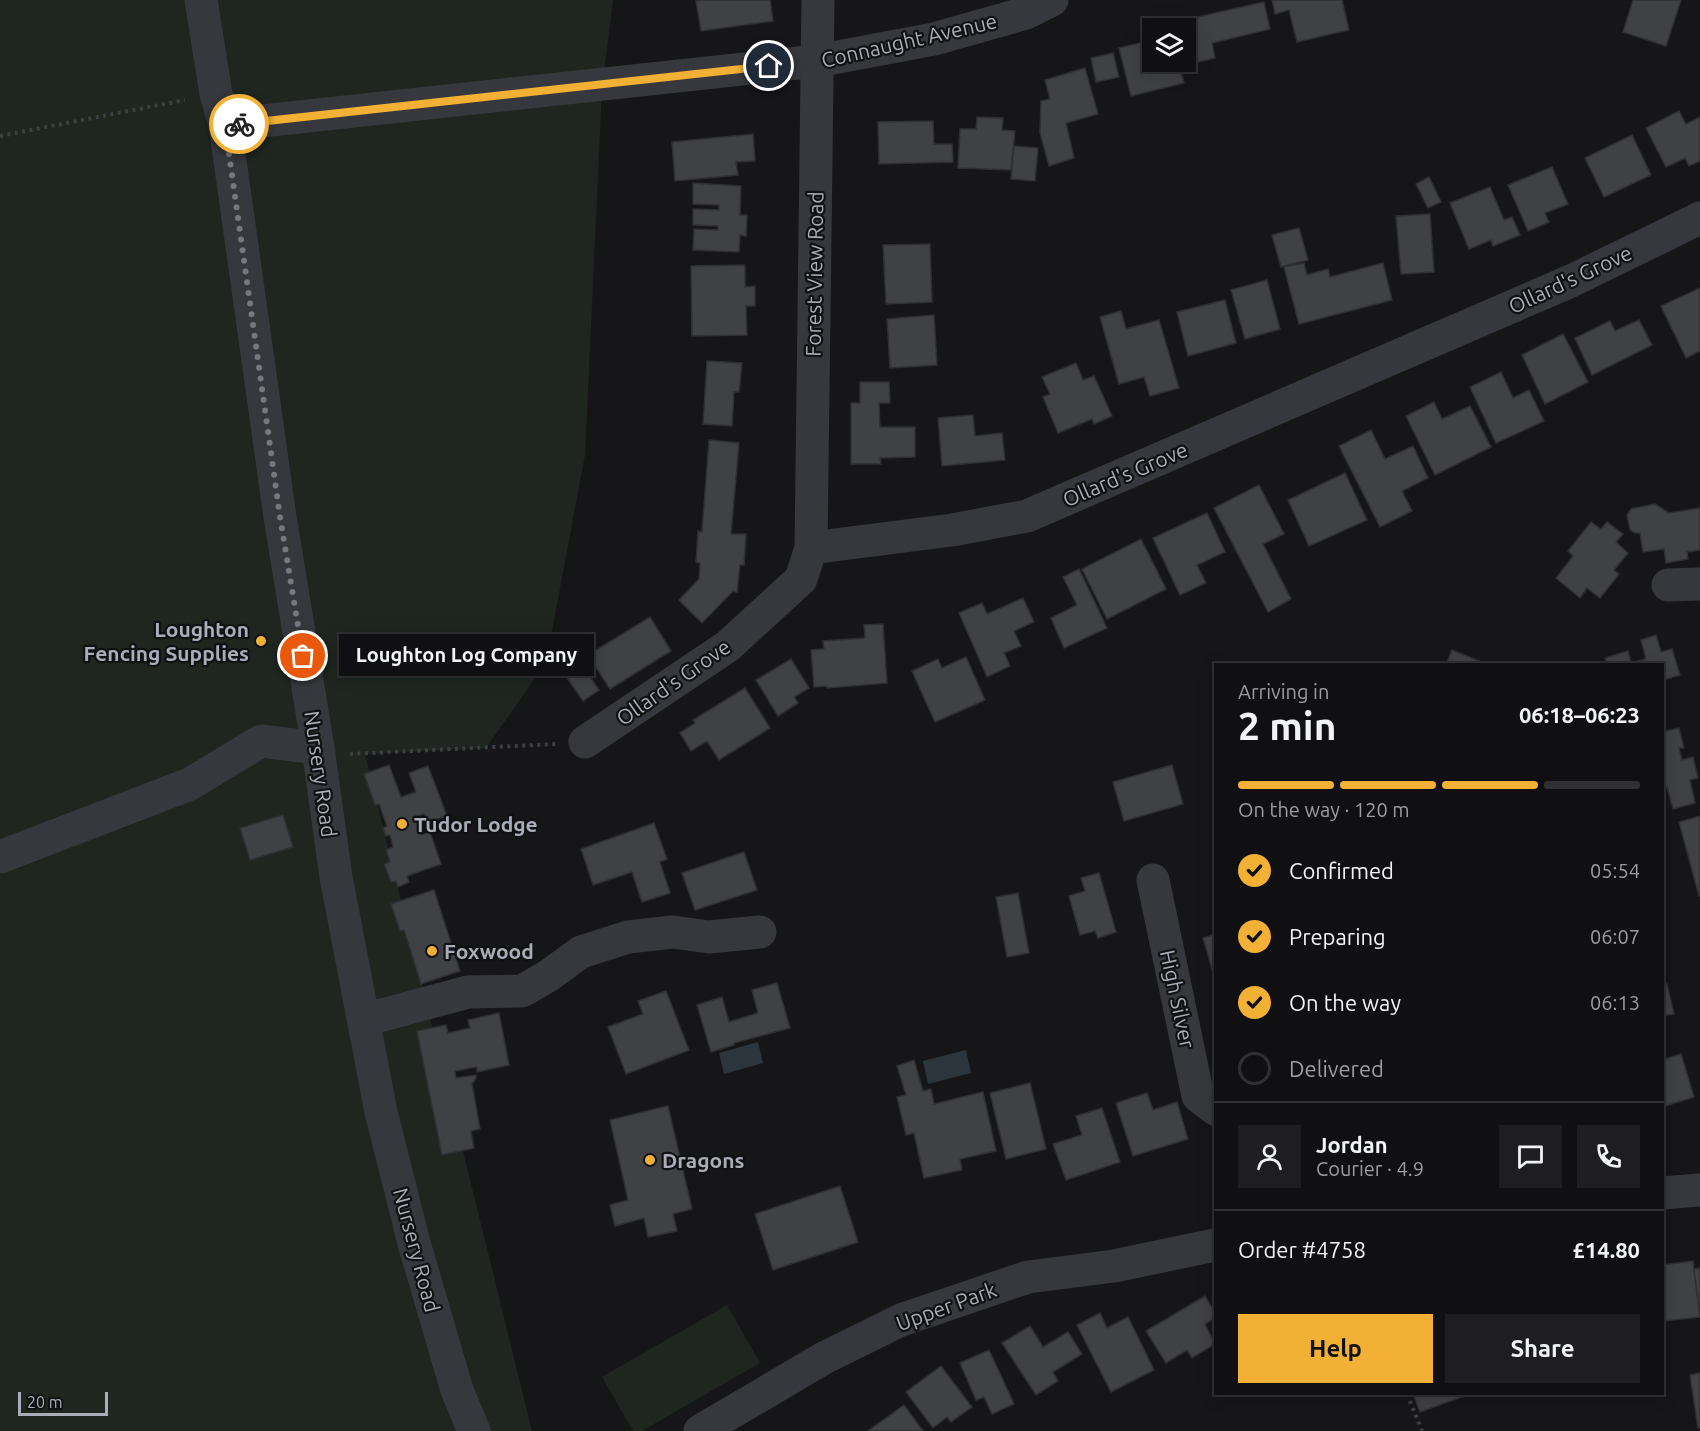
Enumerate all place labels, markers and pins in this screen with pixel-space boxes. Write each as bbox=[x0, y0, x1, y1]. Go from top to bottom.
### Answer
pin bbox=[743, 40, 794, 91]
place label: Loughton Fencing Supplies bbox=[84, 617, 249, 665]
pin bbox=[277, 630, 328, 681]
marker: Loughton Fencing Supplies bbox=[254, 634, 268, 648]
callout: Loughton Log Company bbox=[339, 635, 594, 677]
place label: Tudor Lodge bbox=[414, 812, 538, 836]
marker: Tudor Lodge bbox=[395, 817, 409, 831]
place label: Foxwood bbox=[444, 939, 534, 963]
marker: Foxwood bbox=[425, 944, 439, 958]
place label: Dragons bbox=[662, 1148, 744, 1172]
marker: Dragons bbox=[643, 1153, 657, 1167]

